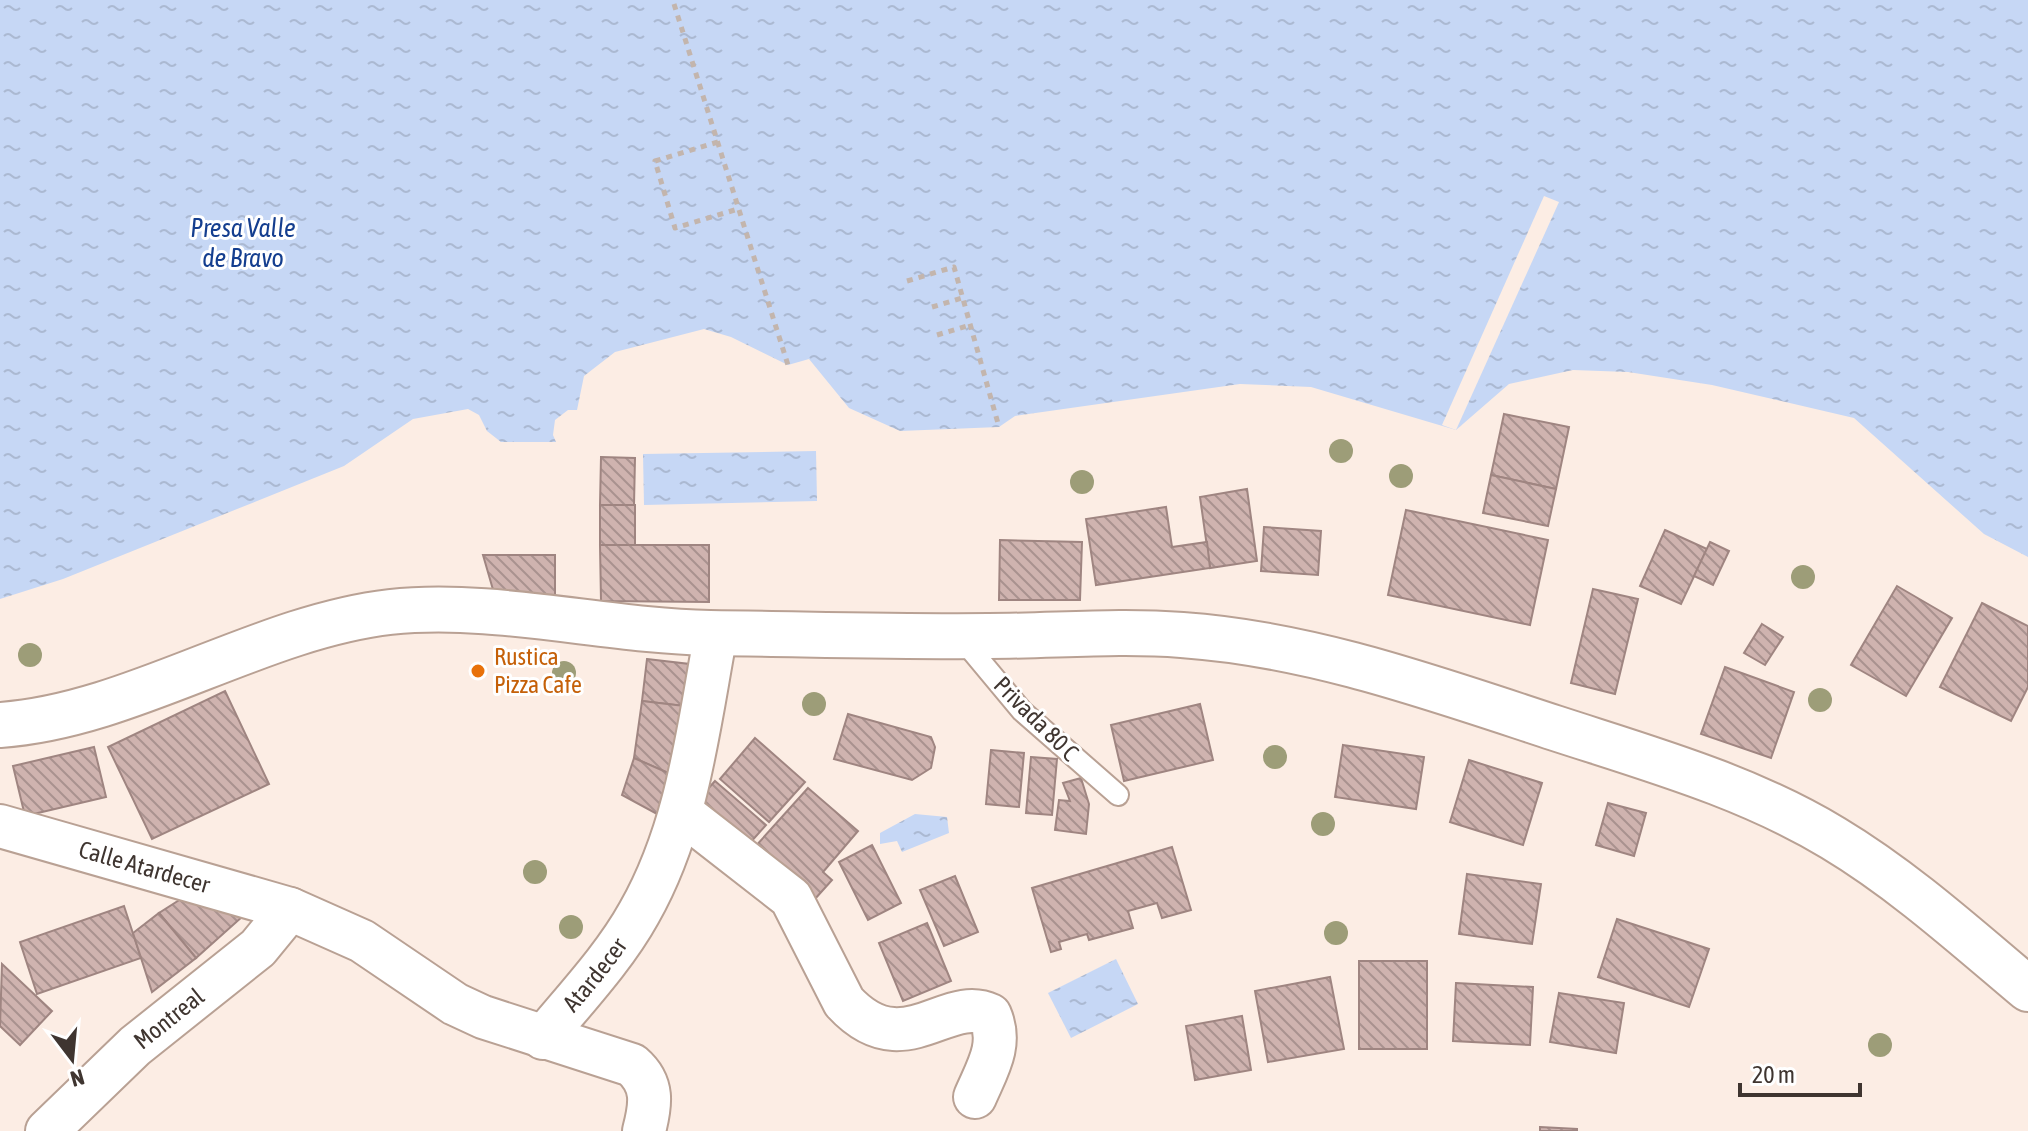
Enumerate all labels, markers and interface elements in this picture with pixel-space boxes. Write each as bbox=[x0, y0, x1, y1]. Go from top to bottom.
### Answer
water label: Presa Valle de Bravo bbox=[190, 213, 296, 273]
place label: Rustica Pizza Cafe bbox=[494, 643, 582, 698]
marker: Rustica Pizza Cafe bbox=[469, 662, 487, 680]
street label: Privada 80 C bbox=[989, 671, 1084, 766]
street label: Calle Atardecer bbox=[76, 835, 214, 899]
street label: Atardecer bbox=[557, 932, 633, 1017]
street label: Montreal bbox=[129, 982, 210, 1054]
north arrow bbox=[32, 1019, 112, 1099]
scale bar bbox=[1740, 1047, 1860, 1097]
text: 20 m bbox=[1752, 1061, 1795, 1088]
text: N bbox=[68, 1064, 87, 1093]

